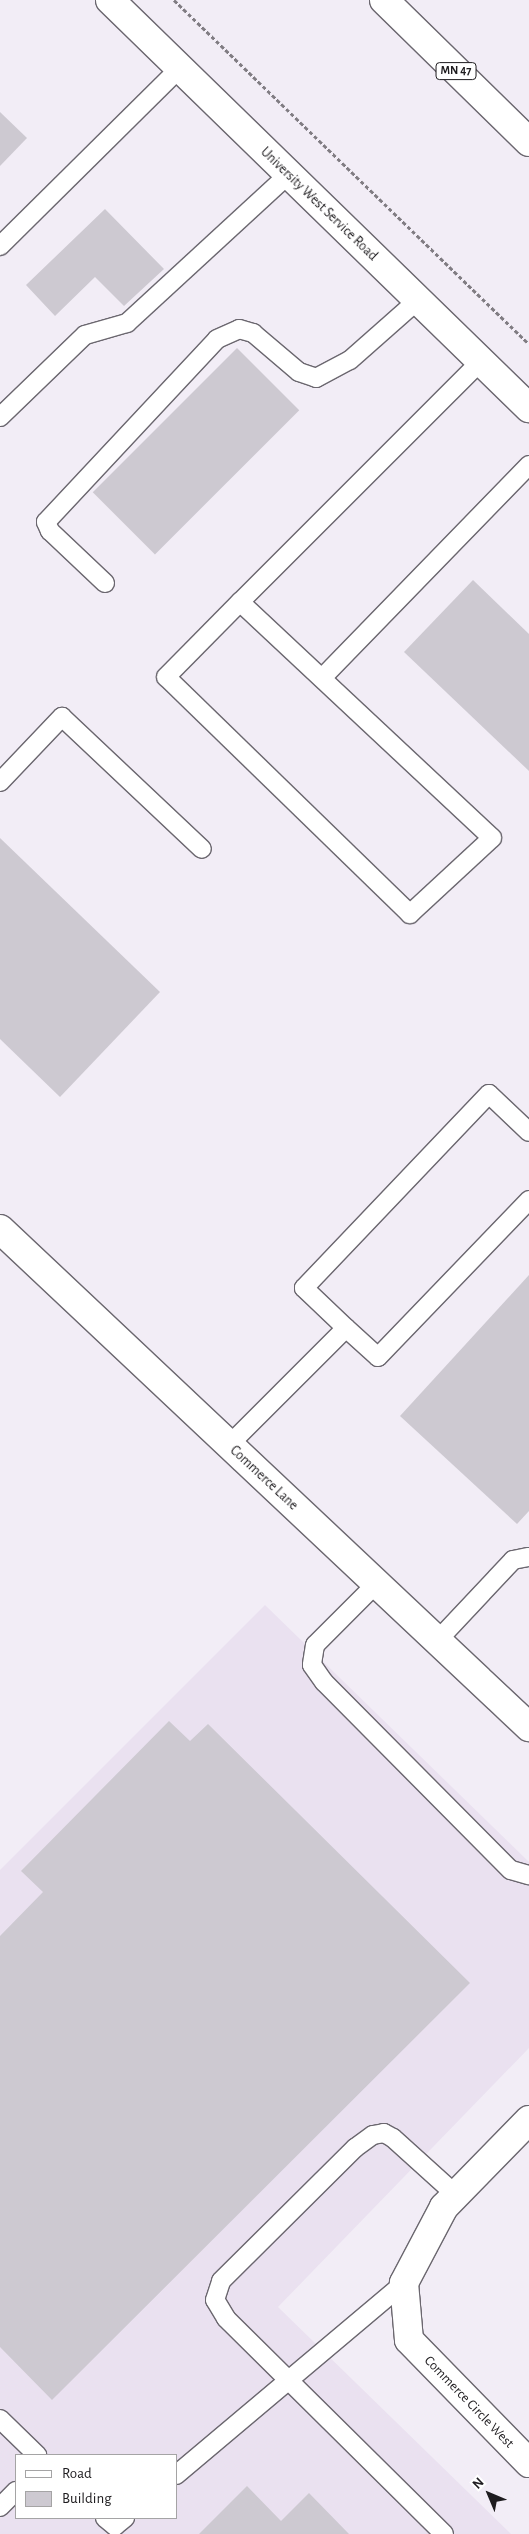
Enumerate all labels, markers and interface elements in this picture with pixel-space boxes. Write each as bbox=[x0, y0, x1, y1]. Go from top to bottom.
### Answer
road number: MN 47 bbox=[435, 61, 477, 80]
street label: University West Service Road bbox=[257, 144, 381, 264]
street label: Commerce Lane bbox=[226, 1442, 302, 1514]
street label: Commerce Circle West bbox=[421, 2352, 517, 2452]
legend bbox=[15, 2454, 178, 2519]
text: Road bbox=[62, 2466, 92, 2481]
north arrow bbox=[464, 2469, 514, 2519]
text: N bbox=[470, 2475, 487, 2492]
text: Building bbox=[62, 2491, 112, 2506]

